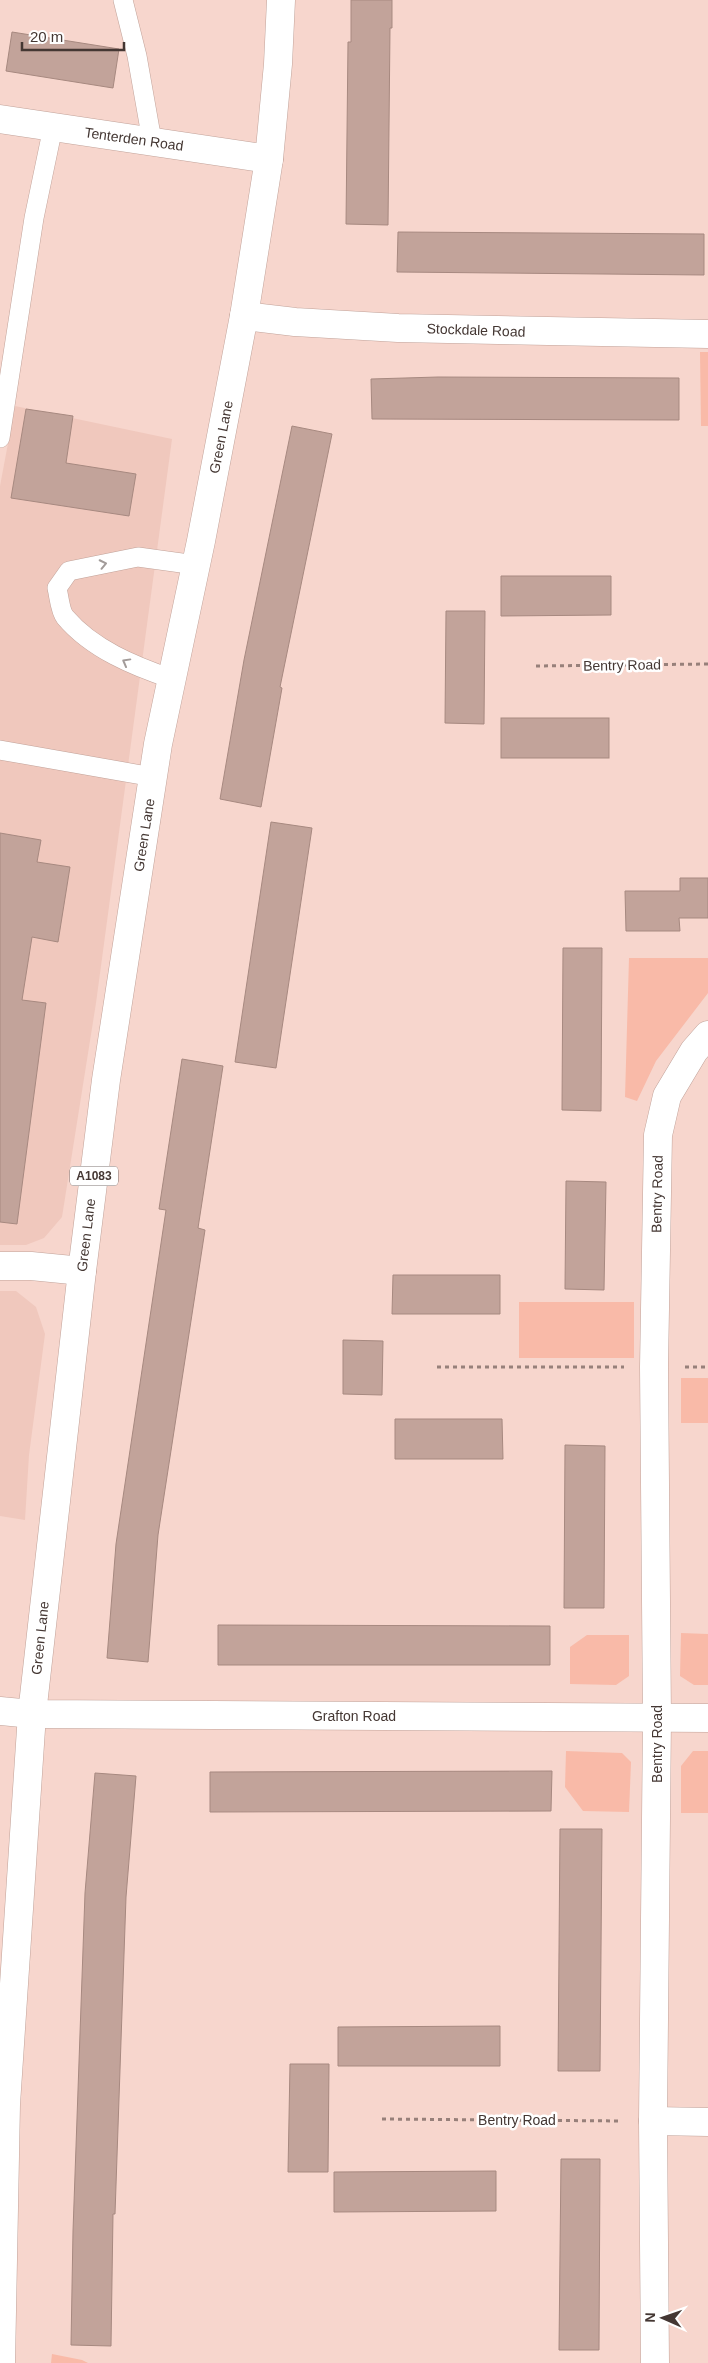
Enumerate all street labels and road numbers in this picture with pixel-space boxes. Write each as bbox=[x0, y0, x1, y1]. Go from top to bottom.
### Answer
street label: Tenterden Road bbox=[84, 124, 184, 154]
street label: Stockdale Road bbox=[426, 320, 526, 340]
street label: Green Lane bbox=[206, 399, 236, 475]
street label: Bentry Road bbox=[583, 656, 661, 674]
street label: Green Lane bbox=[130, 797, 158, 873]
street label: Bentry Road bbox=[648, 1155, 666, 1233]
road number: A1083 bbox=[70, 1166, 118, 1186]
street label: Green Lane bbox=[74, 1197, 98, 1273]
street label: Green Lane bbox=[28, 1600, 52, 1676]
street label: Bentry Road bbox=[649, 1705, 665, 1783]
street label: Grafton Road bbox=[312, 1708, 396, 1724]
street label: Bentry Road bbox=[478, 2112, 556, 2128]

